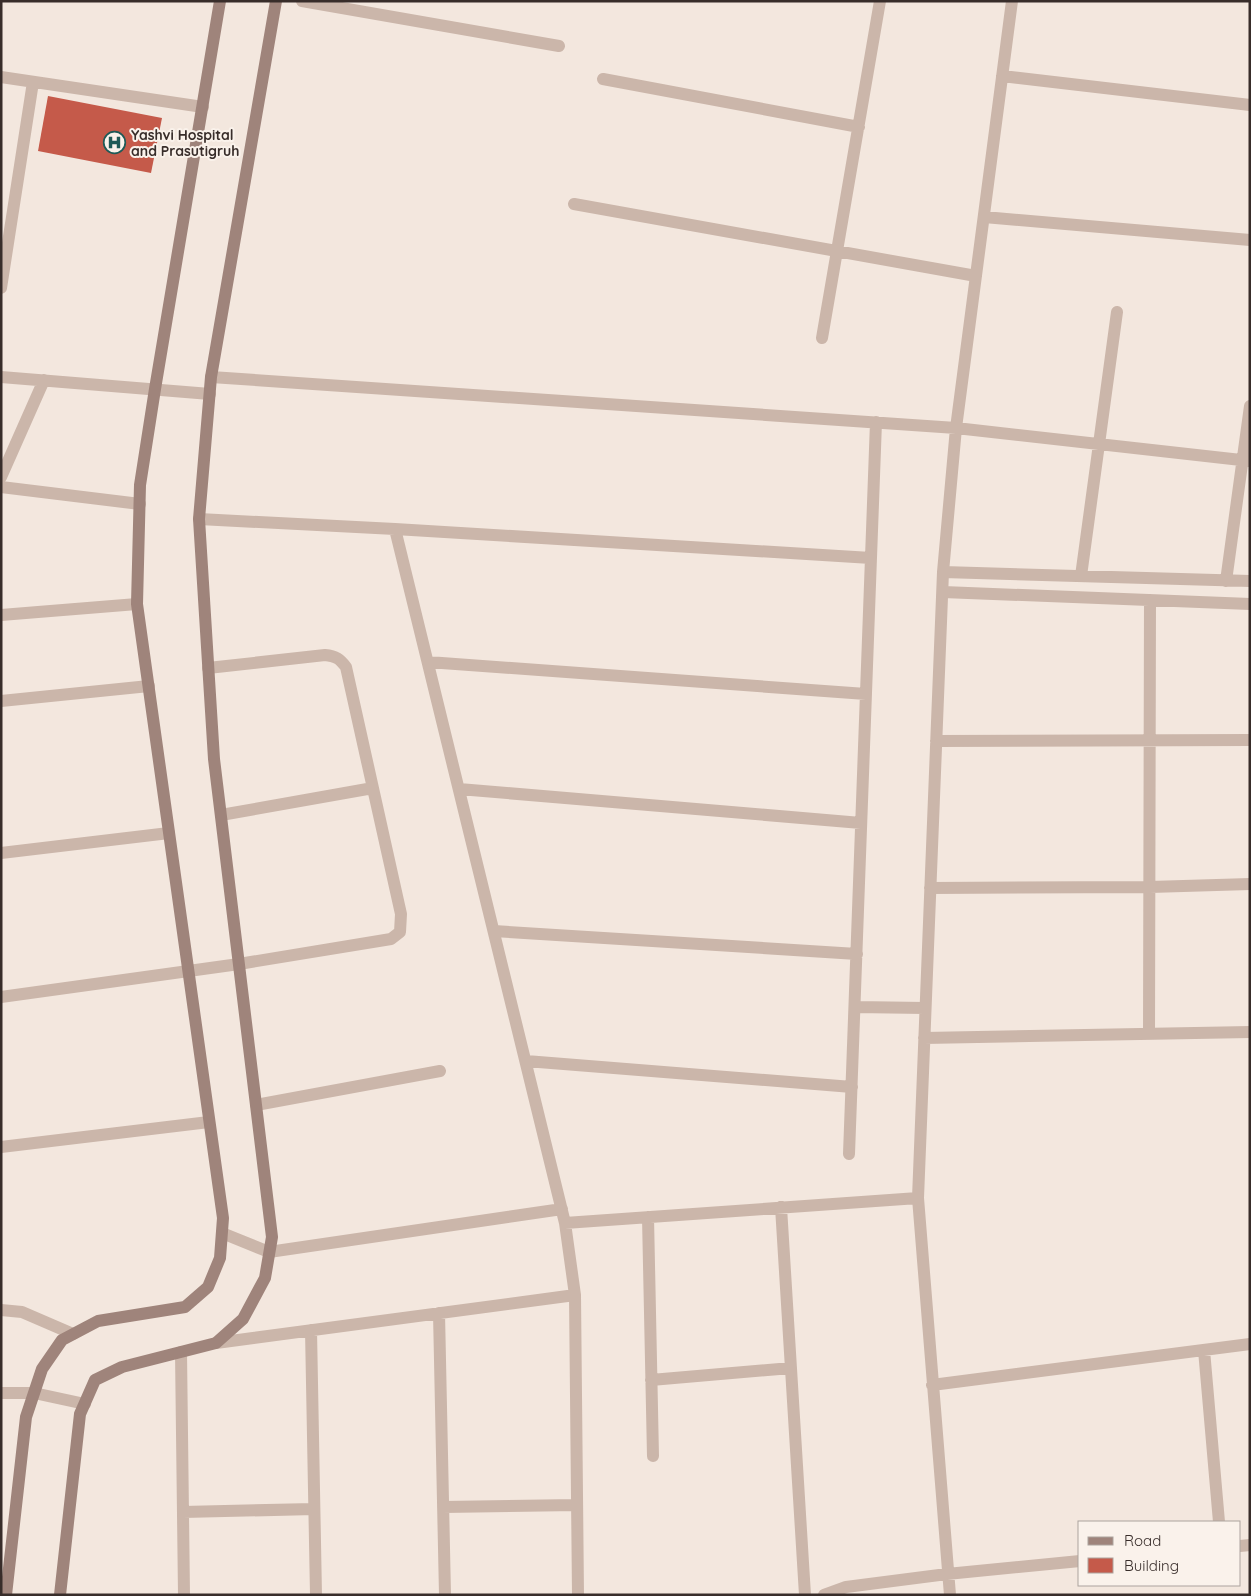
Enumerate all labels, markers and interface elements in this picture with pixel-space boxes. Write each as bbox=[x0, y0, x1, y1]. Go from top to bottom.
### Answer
place label: Yashvi Hospital and Prasutigruh bbox=[131, 126, 239, 160]
hospital icon: Yashvi Hospital and Prasutigruh bbox=[103, 131, 127, 155]
legend bbox=[1078, 1521, 1241, 1586]
text: Road bbox=[1124, 1531, 1161, 1550]
text: Building bbox=[1124, 1556, 1179, 1575]

